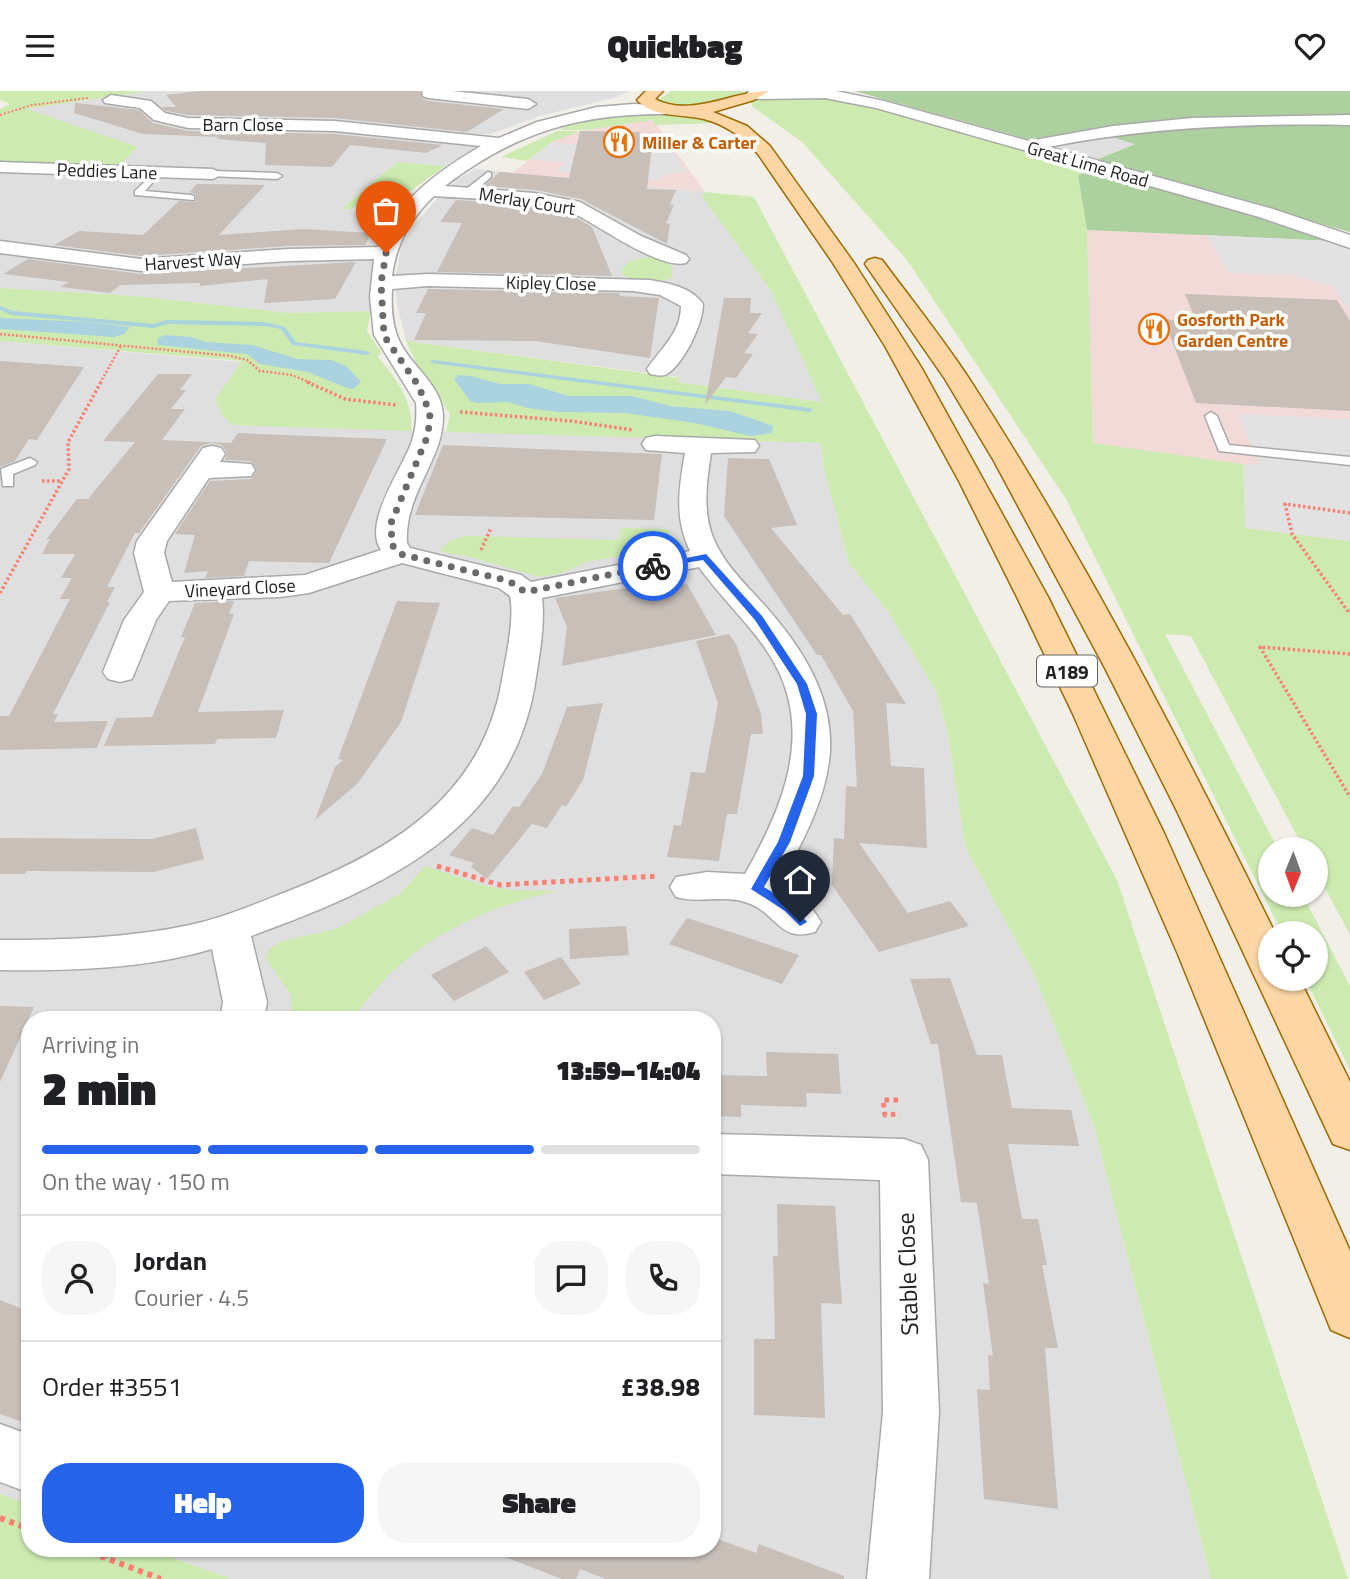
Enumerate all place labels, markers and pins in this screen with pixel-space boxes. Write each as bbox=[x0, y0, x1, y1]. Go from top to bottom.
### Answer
restaurant icon: Miller & Carter bbox=[602, 125, 636, 159]
place label: Miller & Carter bbox=[642, 129, 757, 156]
pin bbox=[356, 181, 416, 253]
place label: Gosforth Park Garden Centre bbox=[1177, 306, 1288, 354]
restaurant icon: Gosforth Park Garden Centre bbox=[1137, 312, 1171, 346]
pin bbox=[770, 850, 830, 922]

